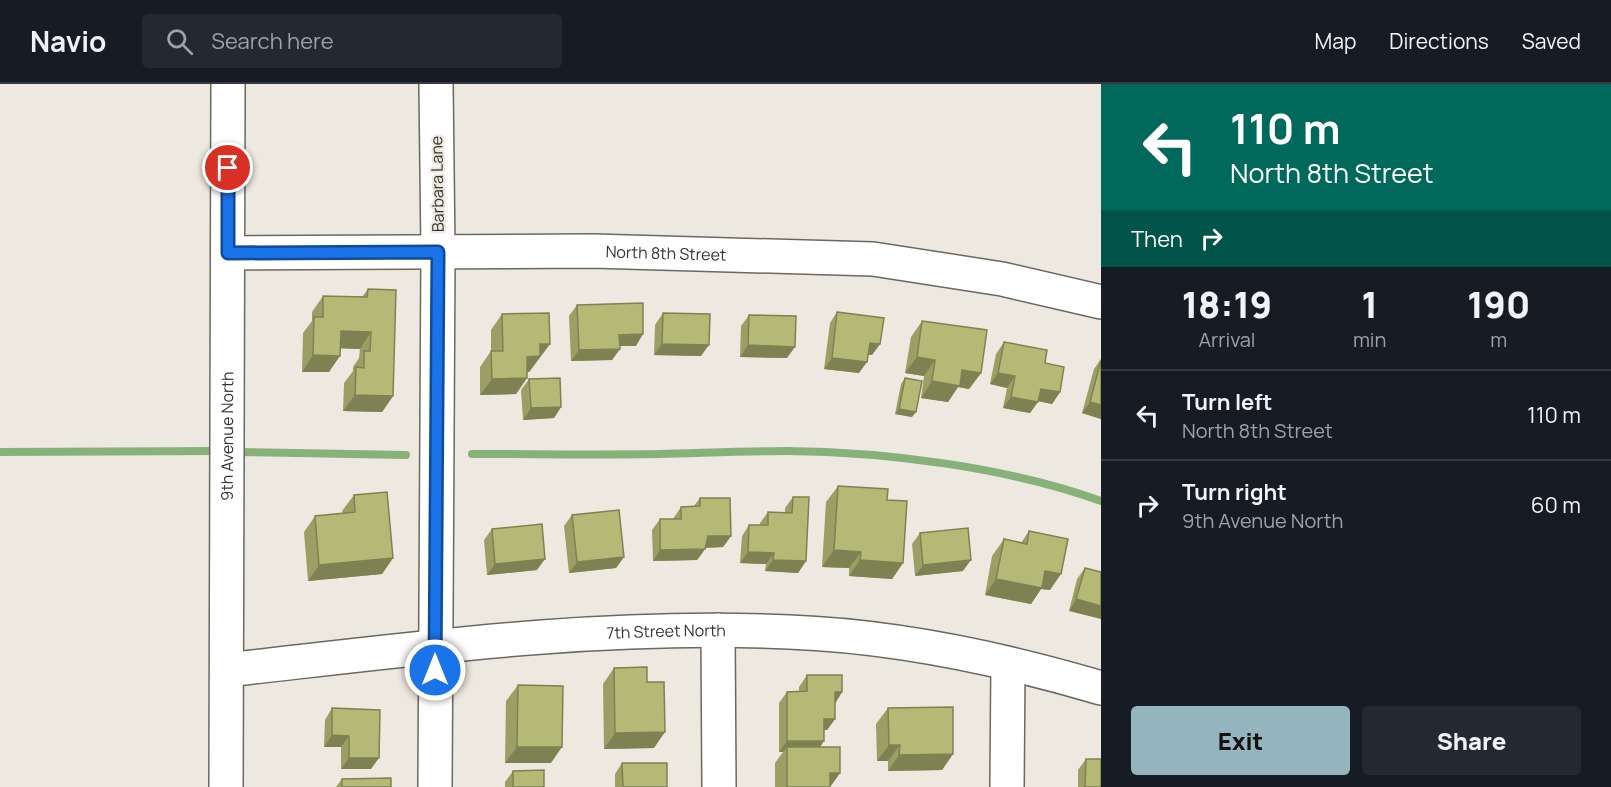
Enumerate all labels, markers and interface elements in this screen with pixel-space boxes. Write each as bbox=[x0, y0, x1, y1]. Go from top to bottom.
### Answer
search box bbox=[142, 14, 562, 68]
text: Navio bbox=[30, 22, 106, 60]
icon: search bbox=[163, 25, 196, 58]
text: Search here bbox=[211, 26, 334, 56]
text: Map bbox=[1315, 27, 1356, 55]
text: Directions bbox=[1389, 27, 1489, 55]
text: Saved bbox=[1522, 27, 1581, 55]
text: 110 m bbox=[1230, 99, 1341, 157]
icon: left bbox=[1131, 108, 1209, 186]
street label: Barbara Lane bbox=[425, 136, 449, 232]
pin bbox=[202, 142, 253, 193]
icon: arrive bbox=[211, 151, 244, 184]
text: North 8th Street bbox=[1230, 154, 1434, 191]
icon: right bbox=[1195, 222, 1228, 255]
text: Then bbox=[1131, 224, 1183, 254]
street label: North 8th Street bbox=[605, 240, 727, 266]
text: 18:19 bbox=[1182, 280, 1272, 329]
text: 1 bbox=[1361, 280, 1378, 329]
text: 190 bbox=[1467, 280, 1530, 329]
text: Arrival bbox=[1198, 326, 1256, 353]
text: min bbox=[1353, 326, 1386, 353]
text: m bbox=[1490, 326, 1507, 353]
street label: 9th Avenue North bbox=[216, 371, 238, 501]
text: Turn left bbox=[1182, 387, 1272, 417]
icon: left bbox=[1131, 399, 1164, 432]
text: 110 m bbox=[1527, 400, 1581, 430]
text: North 8th Street bbox=[1182, 417, 1333, 444]
text: Turn right bbox=[1182, 477, 1287, 507]
icon: right bbox=[1131, 489, 1164, 522]
text: 60 m bbox=[1531, 490, 1581, 520]
text: 9th Avenue North bbox=[1182, 507, 1343, 534]
street label: 7th Street North bbox=[606, 619, 726, 644]
position arrow bbox=[403, 638, 467, 702]
button: Exit bbox=[1131, 706, 1350, 775]
button: Share bbox=[1362, 706, 1581, 775]

